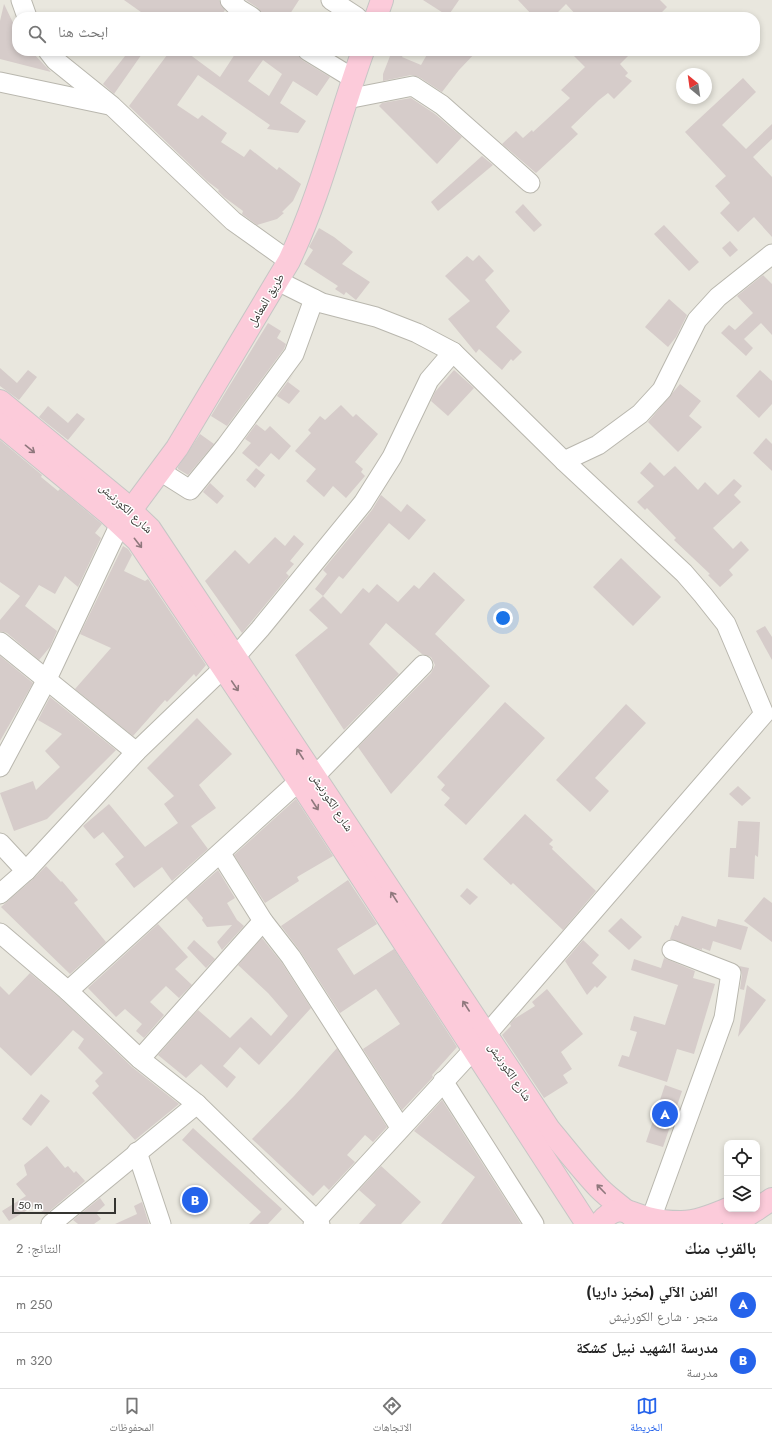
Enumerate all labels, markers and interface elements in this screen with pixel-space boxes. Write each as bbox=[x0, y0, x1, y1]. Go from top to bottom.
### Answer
search box bbox=[12, 12, 760, 56]
text: ابحث هنا bbox=[58, 21, 108, 43]
icon: search bbox=[26, 23, 48, 45]
north arrow bbox=[676, 68, 712, 104]
street label: طريق المعامل bbox=[243, 270, 289, 330]
one-way arrow bbox=[25, 444, 36, 453]
street label: شارع الكورنيش bbox=[95, 478, 157, 538]
one-way arrow bbox=[134, 538, 143, 549]
your location bbox=[493, 608, 513, 628]
one-way arrow bbox=[231, 680, 239, 691]
one-way arrow bbox=[296, 749, 304, 760]
street label: شارع الكورنيش bbox=[306, 769, 358, 835]
one-way arrow bbox=[311, 799, 319, 810]
one-way arrow bbox=[390, 892, 399, 903]
one-way arrow bbox=[462, 1001, 470, 1012]
street label: شارع الكورنيش bbox=[484, 1039, 536, 1105]
pin: A bbox=[652, 1099, 678, 1129]
map controls bbox=[724, 1140, 760, 1212]
button: locate bbox=[724, 1140, 760, 1176]
button: layers bbox=[724, 1176, 760, 1212]
one-way arrow bbox=[596, 1184, 606, 1194]
pin: B bbox=[182, 1185, 208, 1215]
scale bar bbox=[12, 1196, 116, 1215]
text: 50 m bbox=[18, 1197, 43, 1213]
text: بالقرب منك bbox=[685, 1236, 756, 1260]
text: النتائج: 2 bbox=[16, 1239, 61, 1258]
text: الفرن الآلي (مخبز داريا) bbox=[586, 1281, 718, 1303]
text: 250 m bbox=[16, 1295, 53, 1314]
text: A bbox=[738, 1295, 748, 1314]
text: متجر · شارع الكورنيش bbox=[609, 1307, 718, 1326]
text: مدرسة الشهيد نبيل كشكة bbox=[576, 1337, 718, 1359]
text: 320 m bbox=[16, 1351, 52, 1370]
text: B bbox=[739, 1351, 747, 1370]
text: مدرسة bbox=[686, 1363, 718, 1382]
tab: المحفوظات bbox=[109, 1395, 154, 1438]
tab: الاتجاهات bbox=[373, 1395, 412, 1438]
tab: الخريطة bbox=[630, 1395, 663, 1438]

